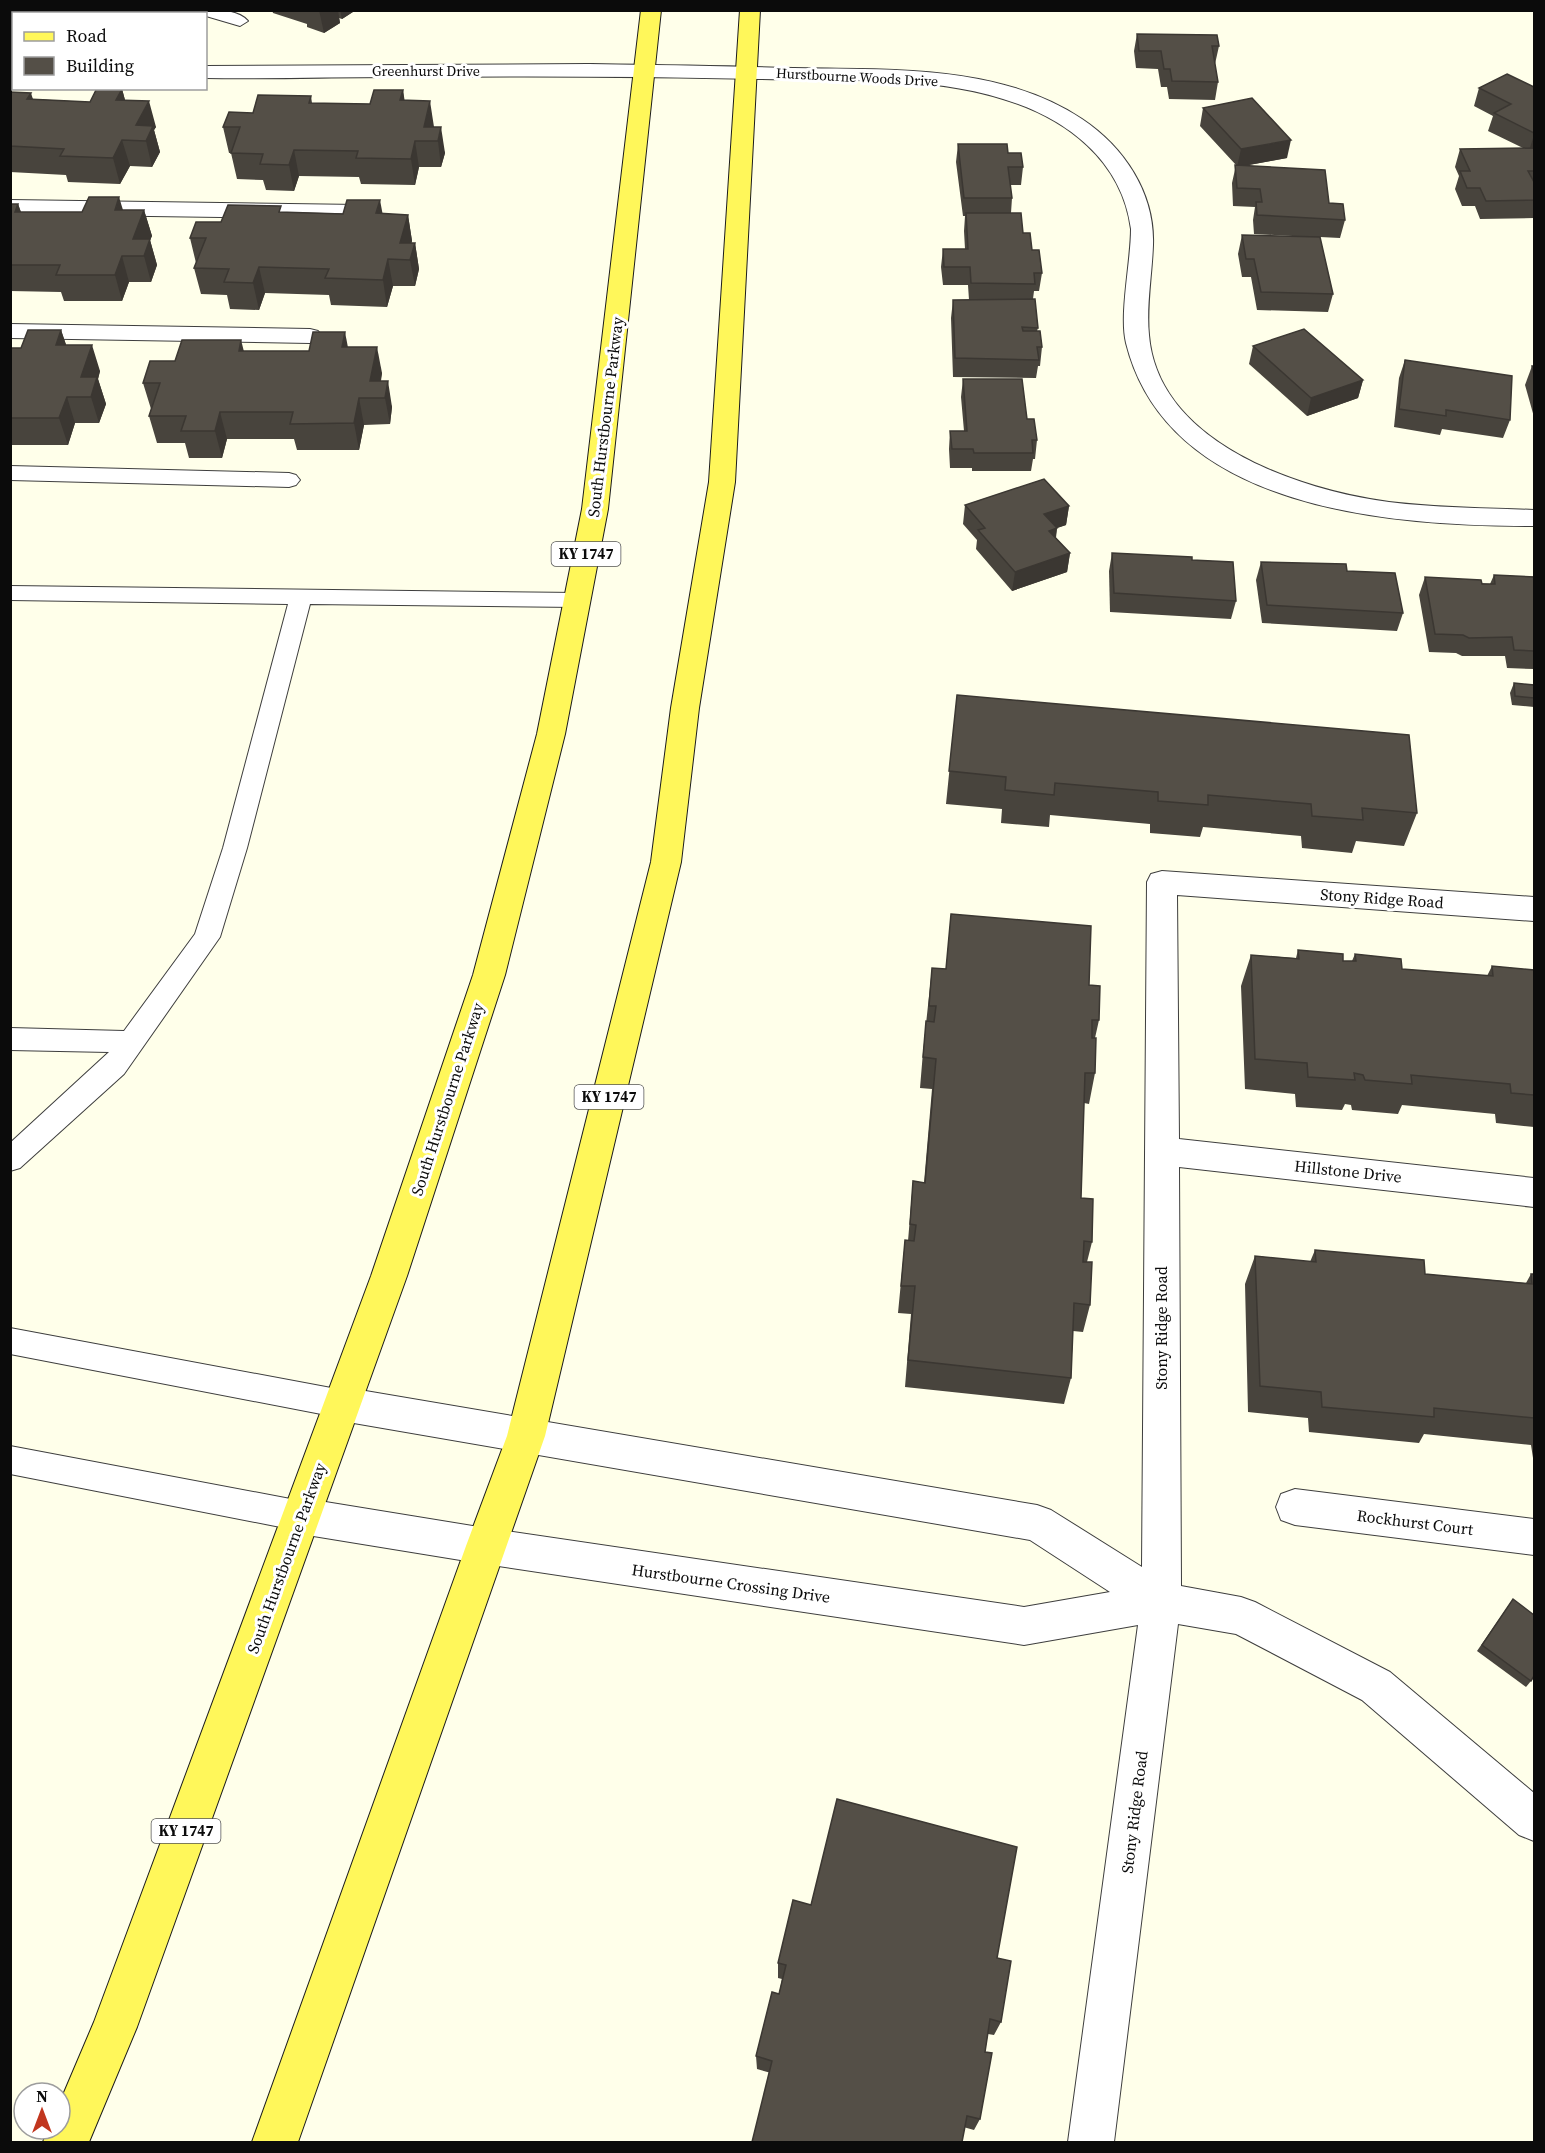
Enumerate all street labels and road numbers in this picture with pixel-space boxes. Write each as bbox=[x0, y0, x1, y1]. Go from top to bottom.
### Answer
street label: Greenhurst Drive bbox=[372, 61, 480, 81]
street label: Hurstbourne Woods Drive bbox=[775, 63, 939, 91]
street label: South Hurstbourne Parkway bbox=[582, 315, 628, 518]
road number: KY 1747 bbox=[552, 542, 620, 566]
street label: Stony Ridge Road bbox=[1320, 883, 1444, 913]
street label: South Hurstbourne Parkway bbox=[405, 999, 489, 1198]
road number: KY 1747 bbox=[574, 1085, 644, 1109]
street label: Hillstone Drive bbox=[1293, 1154, 1403, 1188]
street label: Stony Ridge Road bbox=[1150, 1266, 1172, 1390]
street label: South Hurstbourne Parkway bbox=[241, 1459, 331, 1656]
street label: Rockhurst Court bbox=[1356, 1504, 1475, 1540]
street label: Hurstbourne Crossing Drive bbox=[630, 1558, 832, 1608]
street label: Stony Ridge Road bbox=[1116, 1749, 1152, 1875]
road number: KY 1747 bbox=[152, 1819, 220, 1843]

